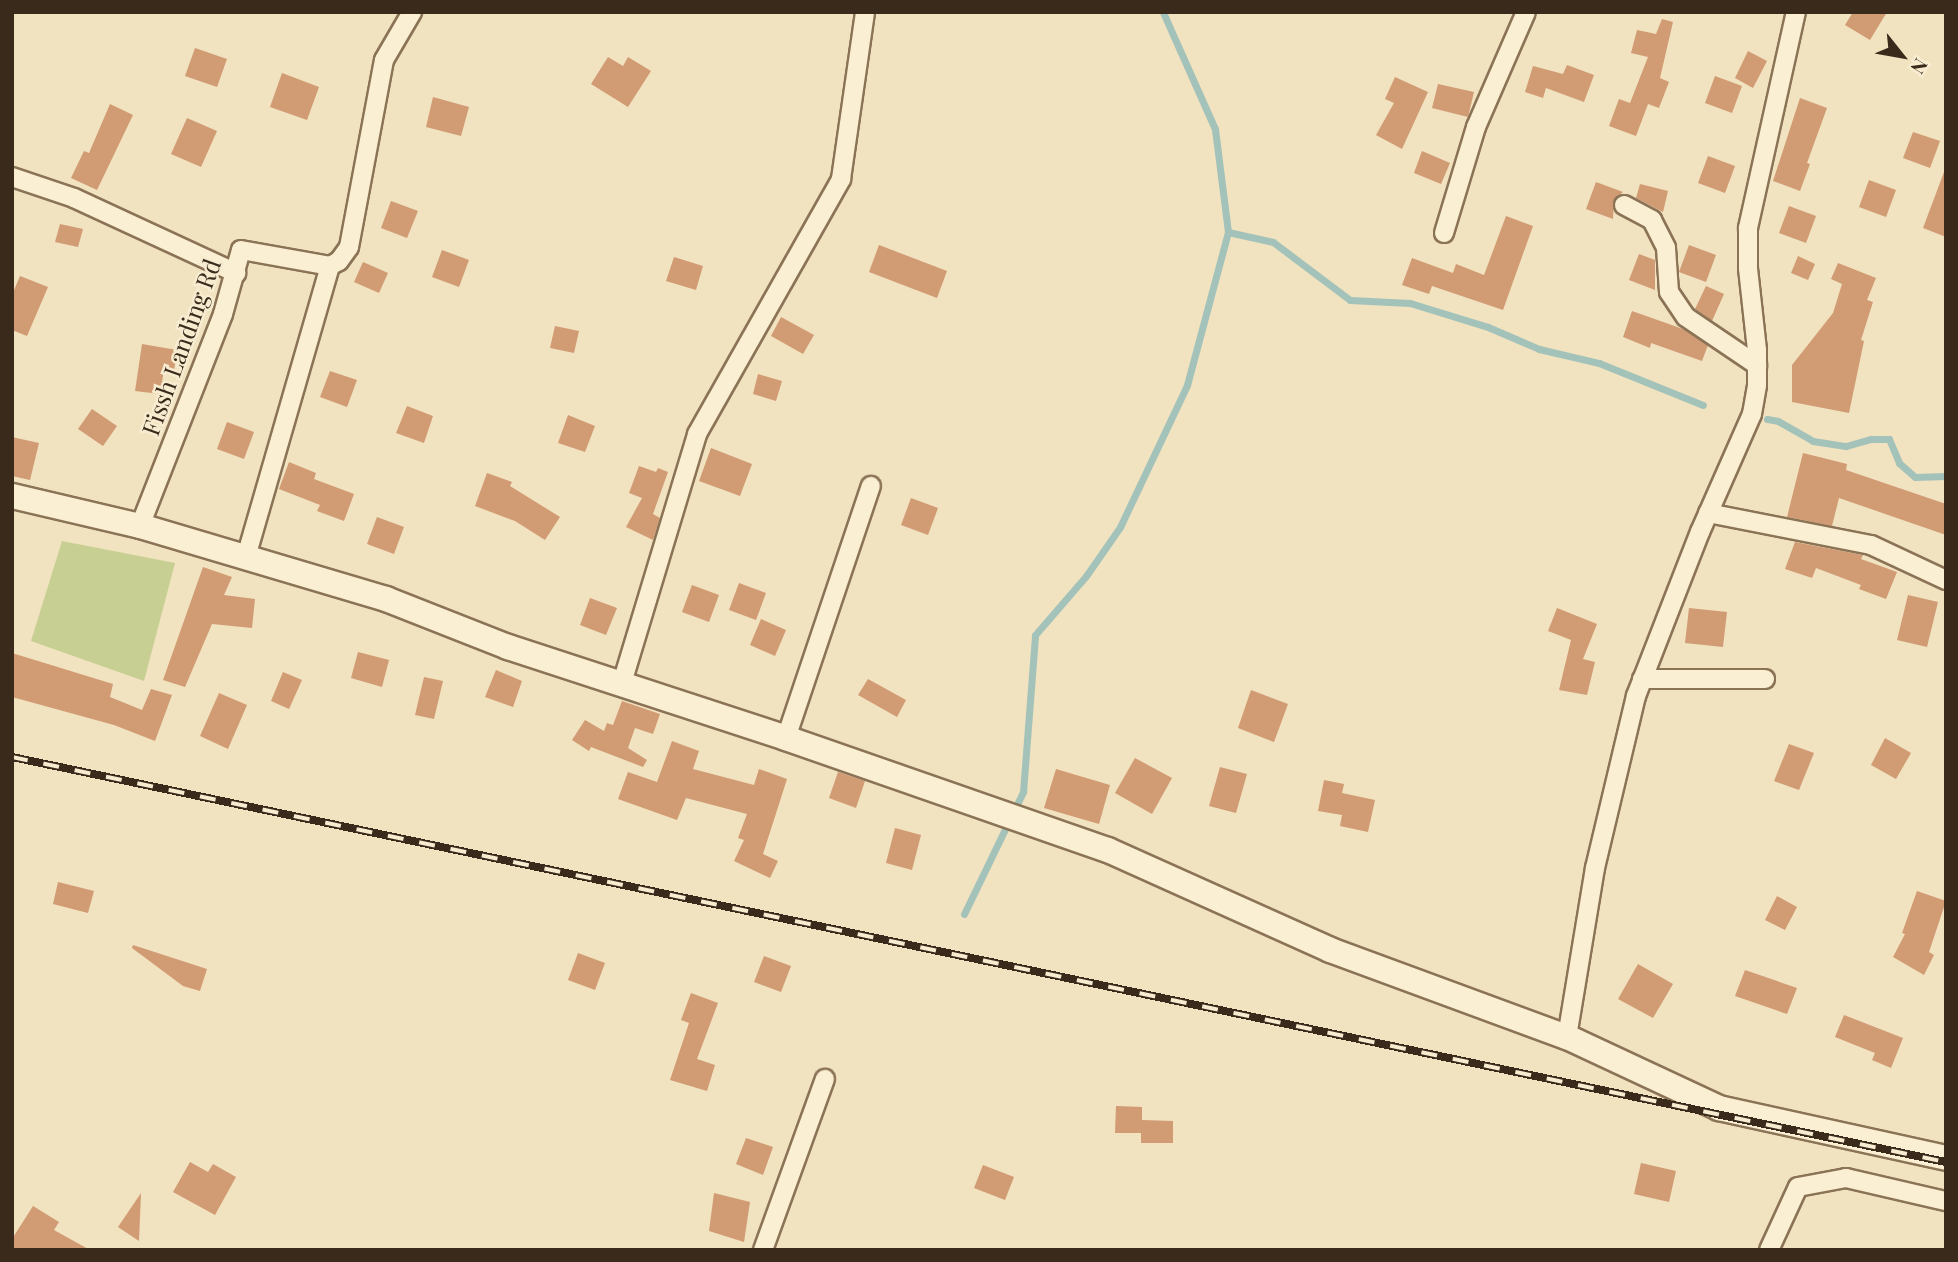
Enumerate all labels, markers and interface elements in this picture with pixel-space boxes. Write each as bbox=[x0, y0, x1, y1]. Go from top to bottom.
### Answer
north arrow bbox=[1867, 21, 1937, 91]
text: N bbox=[1905, 54, 1935, 79]
street label: Fissh Landing Rd bbox=[136, 255, 226, 439]

